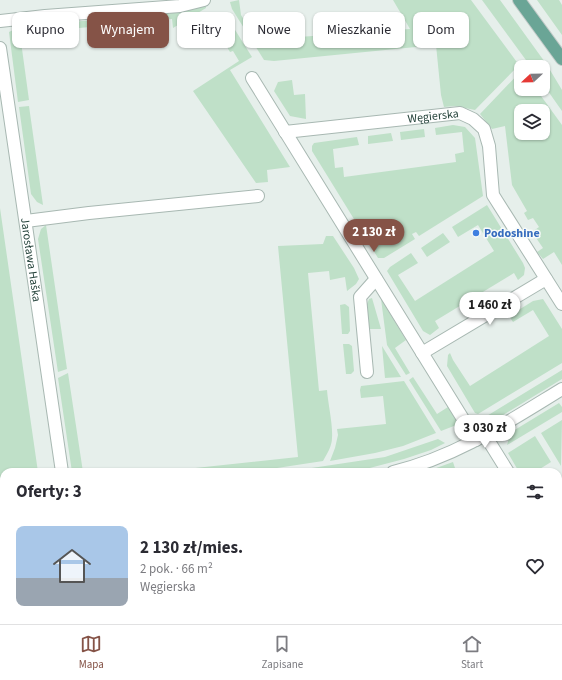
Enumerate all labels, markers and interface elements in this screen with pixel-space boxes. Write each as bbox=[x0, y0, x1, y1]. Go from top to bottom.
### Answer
chip: Kupno bbox=[12, 12, 79, 48]
chip: Wynajem bbox=[87, 12, 169, 48]
chip: Filtry bbox=[177, 12, 235, 48]
chip: Nowe bbox=[243, 12, 305, 48]
chip: Mieszkanie bbox=[313, 12, 405, 48]
chip: Dom bbox=[413, 12, 469, 48]
north arrow bbox=[514, 60, 550, 96]
map controls bbox=[514, 60, 550, 140]
button: layers bbox=[514, 104, 550, 140]
street label: Węgierska bbox=[407, 105, 460, 127]
street label: Jarosława Haška bbox=[16, 217, 46, 303]
pin: 2 130 zł bbox=[333, 219, 415, 253]
text: 2 130 zł bbox=[352, 223, 396, 241]
place label: Podoshine bbox=[484, 225, 540, 242]
marker: Podoshine bbox=[471, 228, 481, 238]
pin: 1 460 zł bbox=[449, 292, 531, 326]
text: 1 460 zł bbox=[468, 296, 512, 314]
pin: 3 030 zł bbox=[444, 415, 526, 449]
text: 3 030 zł bbox=[463, 419, 507, 437]
text: Oferty: 3 bbox=[16, 480, 82, 504]
icon: filters bbox=[524, 481, 546, 503]
text: 2 130 zł/mies. bbox=[140, 536, 243, 560]
icon: home bbox=[48, 542, 96, 590]
icon: heart bbox=[524, 555, 546, 577]
text: 2 pok. · 66 m² bbox=[140, 560, 213, 578]
text: Węgierska bbox=[140, 578, 196, 596]
tab: Mapa bbox=[79, 633, 104, 672]
tab: Zapisane bbox=[262, 633, 303, 672]
tab: Start bbox=[461, 633, 483, 672]

